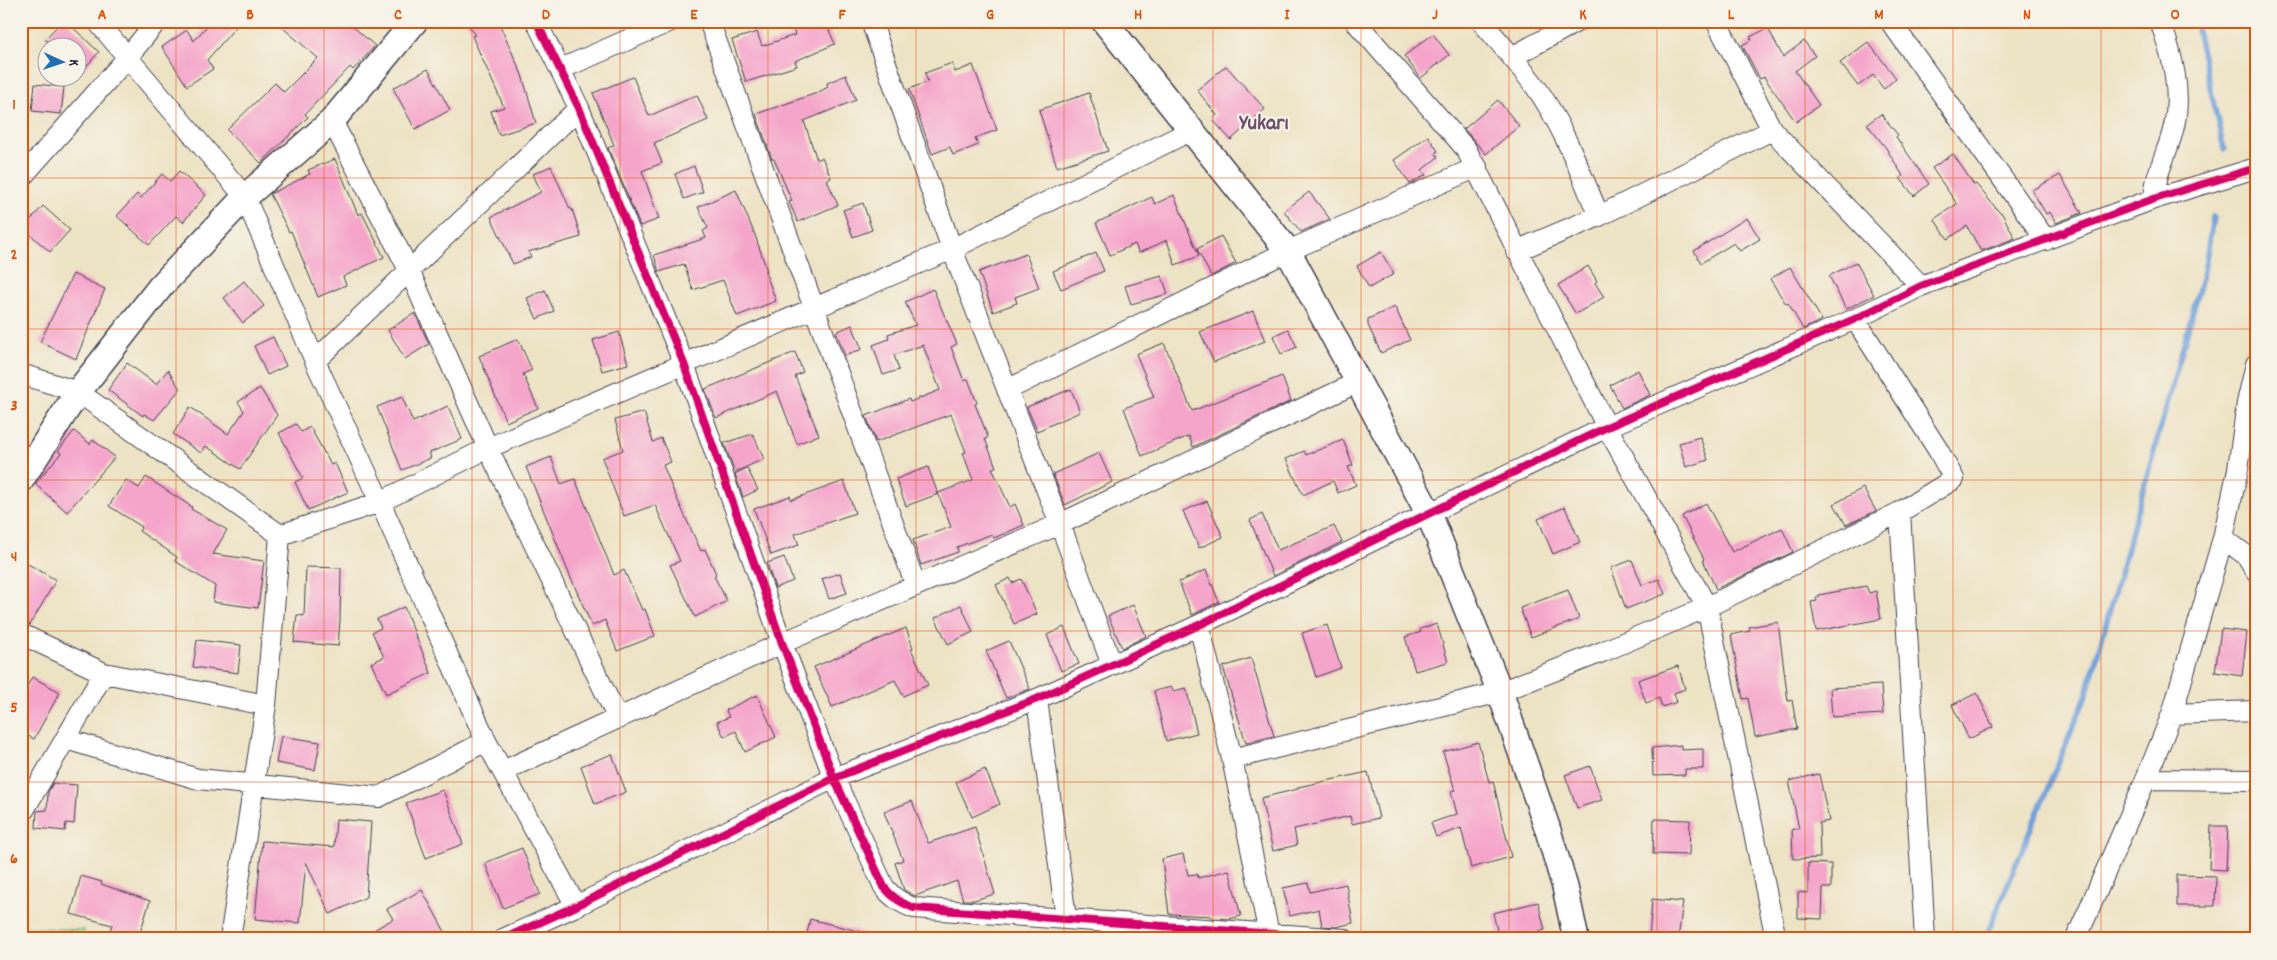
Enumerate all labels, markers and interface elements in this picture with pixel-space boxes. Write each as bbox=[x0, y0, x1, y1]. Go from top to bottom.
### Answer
text: A bbox=[98, 4, 107, 27]
text: B bbox=[246, 4, 254, 27]
text: C bbox=[394, 4, 402, 27]
text: D bbox=[542, 4, 551, 27]
text: E bbox=[690, 4, 698, 27]
text: F bbox=[838, 4, 846, 27]
text: G bbox=[986, 4, 994, 27]
text: H bbox=[1134, 4, 1142, 27]
text: I bbox=[1285, 4, 1291, 27]
text: J bbox=[1432, 4, 1438, 27]
text: K bbox=[1579, 4, 1587, 27]
text: L bbox=[1728, 4, 1735, 27]
text: M bbox=[1874, 4, 1884, 27]
text: N bbox=[2023, 4, 2031, 27]
text: O bbox=[2170, 4, 2180, 27]
north arrow bbox=[38, 38, 88, 88]
text: K bbox=[63, 59, 83, 67]
text: 1 bbox=[12, 94, 16, 117]
district label: Yukarı bbox=[1238, 109, 1289, 140]
text: 2 bbox=[11, 244, 18, 267]
text: 3 bbox=[10, 395, 18, 418]
text: 4 bbox=[11, 546, 17, 569]
text: 5 bbox=[10, 697, 18, 720]
text: 6 bbox=[10, 848, 18, 871]

